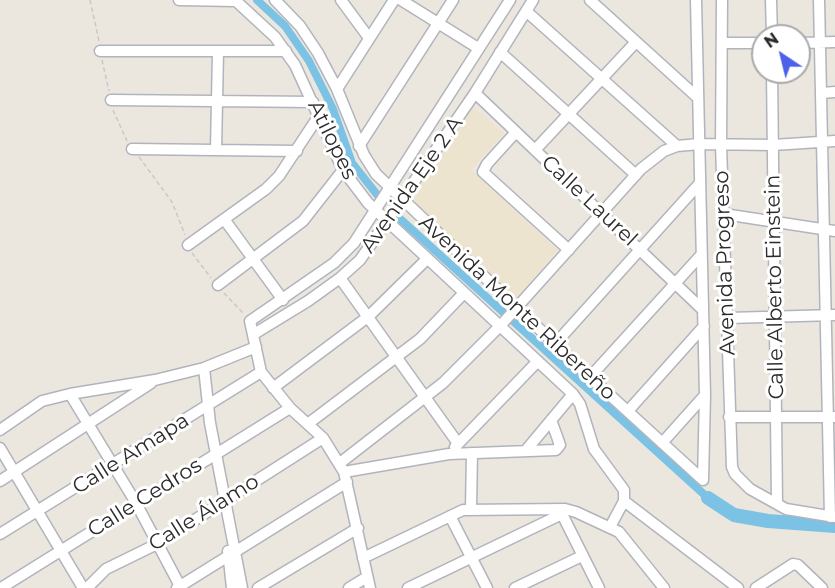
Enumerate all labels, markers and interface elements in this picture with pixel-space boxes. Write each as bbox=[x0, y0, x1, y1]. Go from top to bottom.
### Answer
north arrow bbox=[751, 24, 811, 84]
text: N bbox=[761, 29, 782, 52]
street label: Atilopes bbox=[302, 96, 362, 184]
street label: Avenida Eje 2 A bbox=[356, 112, 468, 258]
street label: Calle Laurel bbox=[536, 150, 642, 252]
street label: Avenida Progreso bbox=[709, 170, 741, 356]
street label: Calle Alberto Einstein bbox=[760, 175, 790, 399]
street label: Avenida Monte Ribereño bbox=[413, 210, 621, 406]
street label: Calle Amapa bbox=[68, 408, 194, 500]
street label: Calle Cedros bbox=[83, 453, 207, 543]
street label: Calle Álamo bbox=[144, 469, 264, 557]

